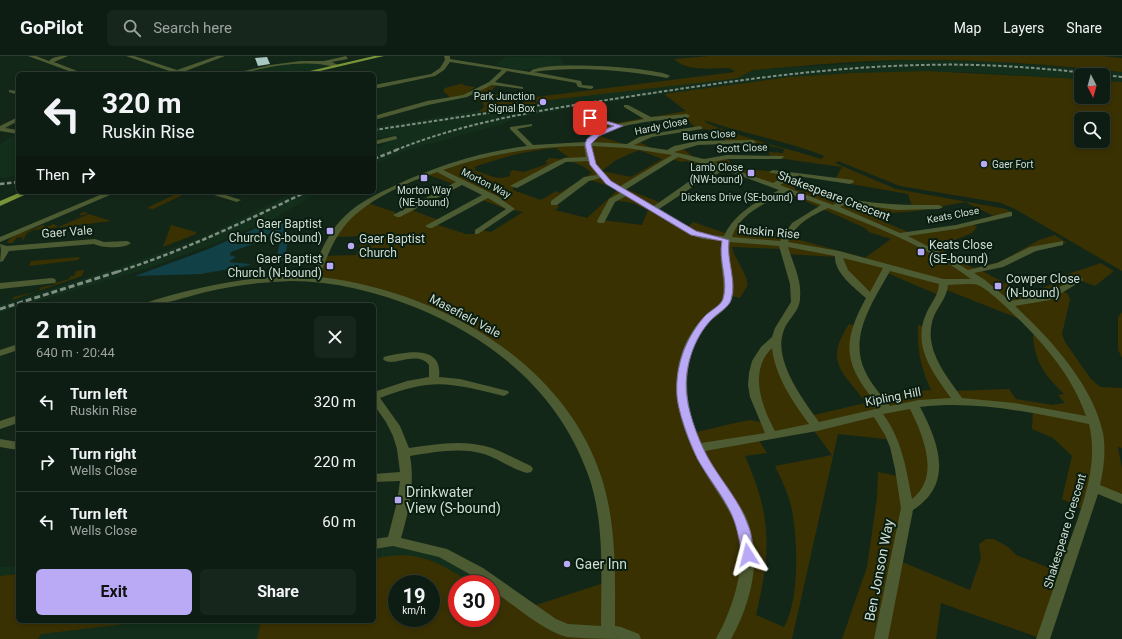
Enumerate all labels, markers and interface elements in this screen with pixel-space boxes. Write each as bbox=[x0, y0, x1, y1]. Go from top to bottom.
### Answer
search box bbox=[107, 10, 387, 46]
text: GoPilot bbox=[20, 16, 83, 39]
icon: search bbox=[121, 17, 143, 39]
text: Search here bbox=[153, 19, 232, 37]
text: Map bbox=[954, 20, 981, 36]
text: Layers bbox=[1003, 20, 1044, 36]
text: Share bbox=[1066, 20, 1102, 36]
north arrow bbox=[1074, 68, 1110, 104]
map controls bbox=[1074, 68, 1110, 148]
text: 320 m bbox=[102, 87, 181, 120]
icon: left bbox=[36, 88, 88, 140]
place label: Park Junction Signal Box bbox=[474, 91, 535, 114]
marker: Park Junction Signal Box bbox=[538, 97, 548, 107]
pin bbox=[573, 101, 607, 135]
icon: arrive bbox=[579, 107, 601, 129]
button: search bbox=[1074, 112, 1110, 148]
street label: Hardy Close bbox=[634, 115, 688, 137]
text: Ruskin Rise bbox=[102, 121, 195, 142]
street label: Burns Close bbox=[682, 128, 736, 142]
street label: Scott Close bbox=[716, 142, 768, 154]
marker: Gaer Fort bbox=[979, 159, 989, 169]
place label: Gaer Fort bbox=[992, 159, 1033, 170]
place label: Lamb Close (NW-bound) bbox=[690, 162, 743, 186]
icon: right bbox=[77, 164, 99, 186]
text: Then bbox=[36, 166, 69, 184]
street label: Morton Way bbox=[460, 166, 513, 200]
marker: Lamb Close (NW-bound) bbox=[746, 168, 756, 178]
street label: Shakespeare Crescent bbox=[776, 168, 892, 224]
marker: Morton Way (NE-bound) bbox=[419, 173, 429, 183]
place label: Morton Way (NE-bound) bbox=[397, 185, 451, 209]
place label: Dickens Drive (SE-bound) bbox=[681, 192, 793, 204]
marker: Dickens Drive (SE-bound) bbox=[796, 192, 806, 202]
street label: Keats Close bbox=[926, 205, 980, 225]
place label: Gaer Baptist Church (S-bound) bbox=[229, 217, 322, 245]
street label: Ruskin Rise bbox=[738, 222, 800, 242]
street label: Gaer Vale bbox=[41, 223, 93, 241]
marker: Gaer Baptist Church (S-bound) bbox=[325, 226, 335, 236]
place label: Gaer Baptist Church bbox=[359, 232, 425, 260]
place label: Keats Close (SE-bound) bbox=[929, 238, 993, 266]
marker: Gaer Baptist Church bbox=[346, 241, 356, 251]
marker: Keats Close (SE-bound) bbox=[916, 247, 926, 257]
place label: Gaer Baptist Church (N-bound) bbox=[227, 252, 322, 280]
marker: Gaer Baptist Church (N-bound) bbox=[325, 261, 335, 271]
place label: Cowper Close (N-bound) bbox=[1006, 272, 1080, 300]
marker: Cowper Close (N-bound) bbox=[993, 281, 1003, 291]
street label: Masefield Vale bbox=[427, 291, 503, 341]
text: 2 min bbox=[36, 316, 96, 344]
button: close bbox=[314, 316, 356, 358]
text: 640 m · 20:44 bbox=[36, 345, 115, 360]
text: Turn left bbox=[70, 385, 127, 403]
street label: Kipling Hill bbox=[864, 385, 922, 409]
icon: left bbox=[36, 391, 58, 413]
text: 320 m bbox=[314, 393, 356, 411]
text: Ruskin Rise bbox=[70, 403, 137, 418]
text: Turn right bbox=[70, 445, 136, 463]
icon: right bbox=[36, 451, 58, 473]
text: 220 m bbox=[314, 453, 356, 471]
text: Wells Close bbox=[70, 463, 137, 478]
street label: Shakespeare Crescent bbox=[1041, 472, 1089, 590]
place label: Drinkwater View (S-bound) bbox=[406, 484, 501, 517]
marker: Drinkwater View (S-bound) bbox=[393, 495, 403, 505]
text: Turn left bbox=[70, 505, 127, 523]
icon: left bbox=[36, 511, 58, 533]
text: 60 m bbox=[322, 513, 356, 531]
street label: Ben Jonson Way bbox=[861, 517, 897, 622]
text: Wells Close bbox=[70, 523, 137, 538]
position arrow bbox=[727, 534, 769, 576]
place label: Gaer Inn bbox=[575, 556, 627, 572]
marker: Gaer Inn bbox=[562, 559, 572, 569]
button: Exit bbox=[36, 569, 192, 615]
button: Share bbox=[200, 569, 356, 615]
speed limit sign: 30 bbox=[448, 575, 500, 627]
text: 19 bbox=[403, 584, 425, 608]
text: km/h bbox=[402, 605, 426, 616]

